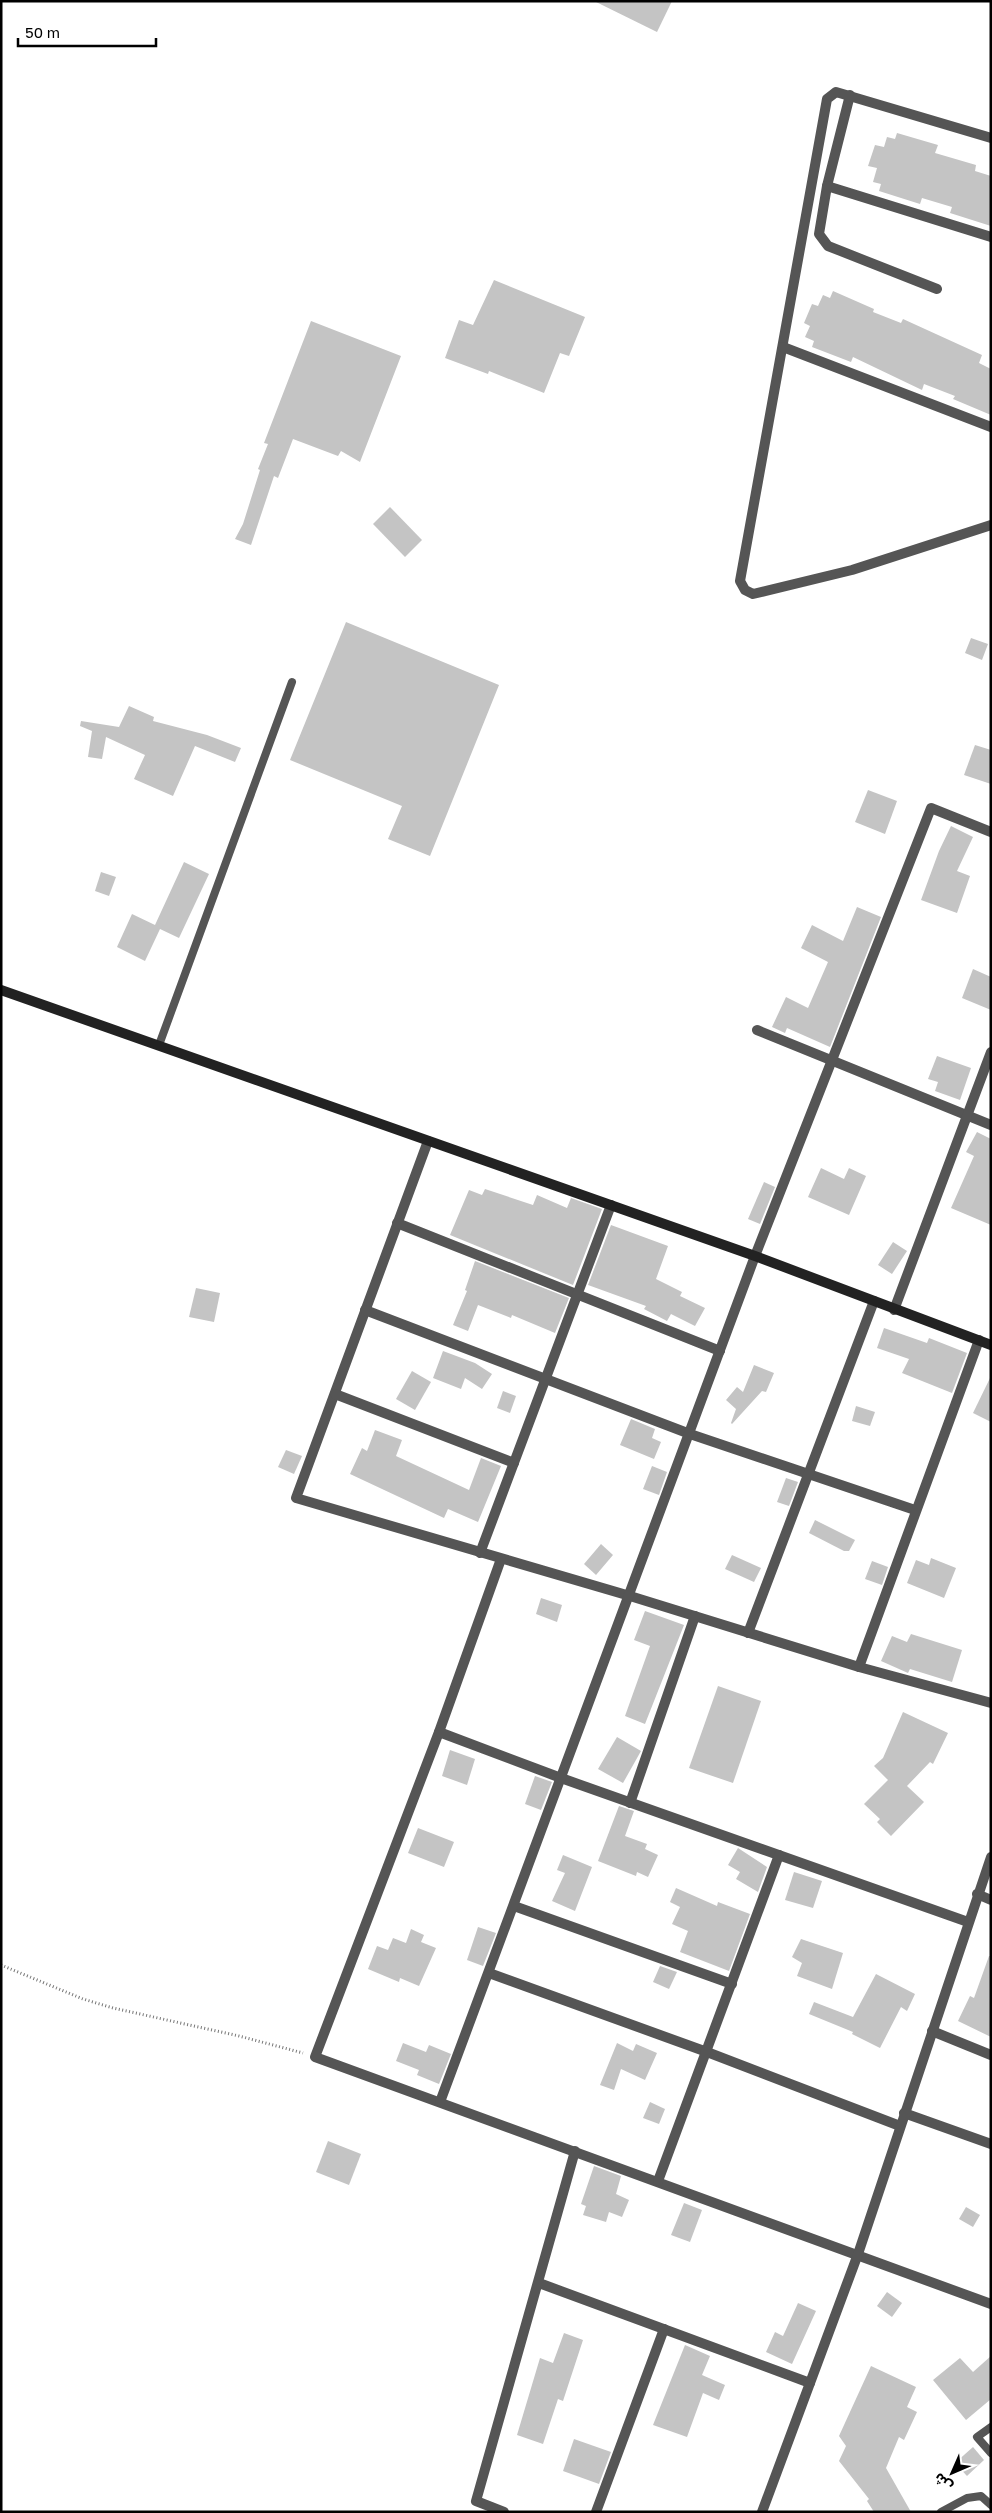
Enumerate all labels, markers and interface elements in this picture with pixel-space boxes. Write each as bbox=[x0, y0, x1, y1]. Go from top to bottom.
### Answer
scale bar bbox=[18, 15, 155, 47]
text: 50 m bbox=[25, 23, 60, 41]
north arrow bbox=[927, 2448, 977, 2498]
text: ش bbox=[930, 2470, 955, 2495]

